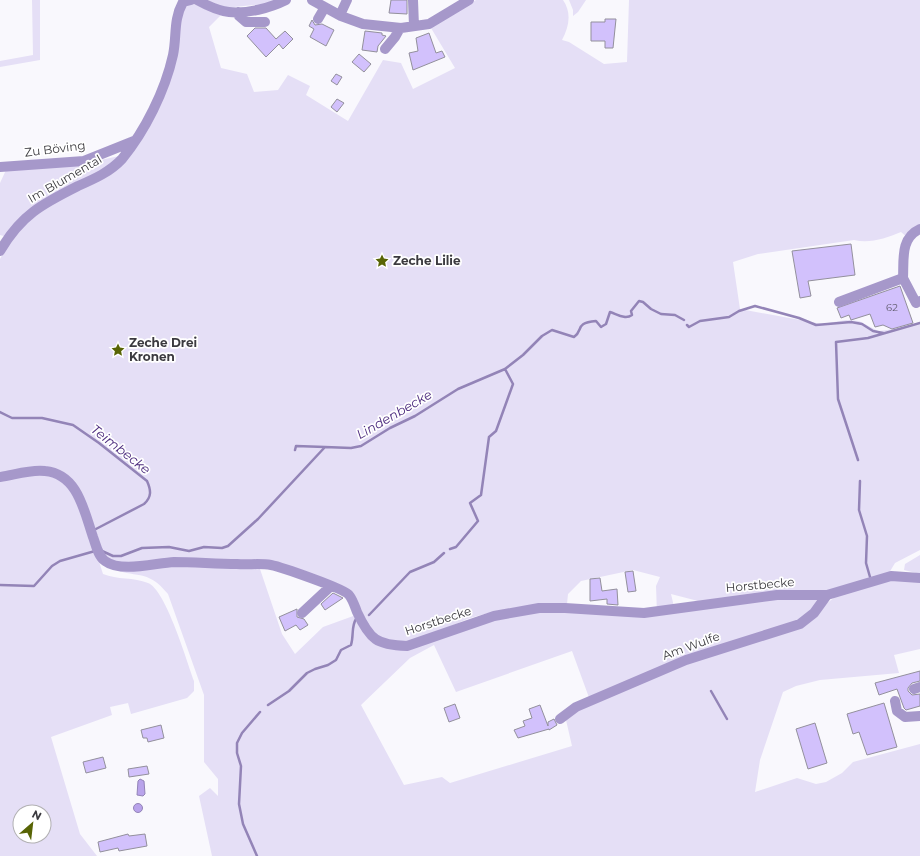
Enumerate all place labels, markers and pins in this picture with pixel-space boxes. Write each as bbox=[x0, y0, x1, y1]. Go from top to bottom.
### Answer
place icon: Zeche Lilie bbox=[374, 253, 390, 269]
place label: Zeche Lilie bbox=[393, 253, 461, 268]
place label: Zeche Drei Kronen bbox=[129, 335, 197, 364]
place icon: Zeche Drei Kronen bbox=[110, 342, 126, 358]

